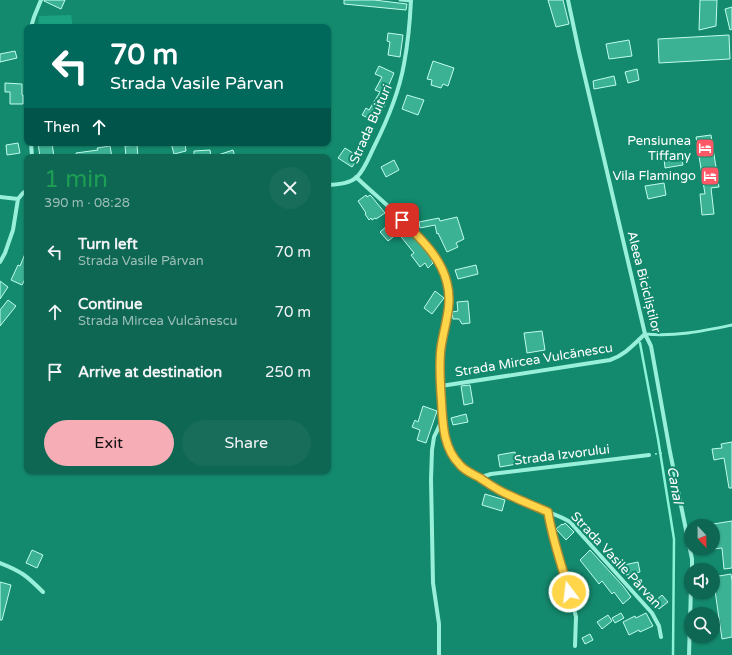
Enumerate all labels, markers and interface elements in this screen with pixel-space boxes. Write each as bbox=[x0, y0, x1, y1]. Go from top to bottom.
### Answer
text: 70 m bbox=[110, 38, 178, 72]
icon: left bbox=[44, 40, 96, 92]
text: Strada Vasile Pârvan bbox=[110, 72, 284, 94]
street label: Strada Buituri bbox=[346, 82, 396, 166]
icon: ahead bbox=[88, 116, 110, 138]
text: Then bbox=[44, 118, 80, 136]
place label: Pensiunea Tiffany bbox=[627, 133, 691, 164]
hotel icon: Pensiunea Tiffany bbox=[694, 137, 716, 159]
text: 1 min bbox=[44, 165, 108, 194]
hotel icon: Vila Flamingo bbox=[699, 165, 721, 187]
button: close bbox=[269, 167, 311, 209]
place label: Vila Flamingo bbox=[612, 168, 696, 184]
text: 390 m · 08:28 bbox=[44, 195, 130, 211]
pin bbox=[385, 203, 419, 237]
icon: arrive bbox=[391, 209, 413, 231]
street label: Aleea Bicicliștilor bbox=[624, 229, 664, 335]
text: Turn left bbox=[78, 235, 138, 253]
icon: left bbox=[44, 241, 66, 263]
text: 70 m bbox=[274, 243, 311, 261]
text: Strada Vasile Pârvan bbox=[78, 253, 204, 269]
text: Continue bbox=[78, 295, 142, 313]
icon: ahead bbox=[44, 301, 66, 323]
text: 70 m bbox=[274, 303, 311, 321]
text: Strada Mircea Vulcănescu bbox=[78, 313, 237, 329]
street label: Strada Mircea Vulcănescu bbox=[454, 340, 614, 380]
icon: arrive bbox=[44, 361, 66, 383]
text: Arrive at destination bbox=[78, 363, 222, 381]
text: 250 m bbox=[265, 363, 311, 381]
button: Exit bbox=[44, 420, 174, 466]
button: Share bbox=[182, 420, 311, 466]
street label: Strada Izvorului bbox=[513, 441, 611, 469]
water label: Canal bbox=[663, 465, 687, 506]
street label: Strada Vasile Pârvan bbox=[567, 509, 665, 611]
north arrow bbox=[684, 519, 720, 555]
map controls bbox=[684, 519, 720, 643]
button: sound bbox=[684, 563, 720, 599]
position arrow bbox=[548, 571, 590, 613]
button: search bbox=[684, 607, 720, 643]

